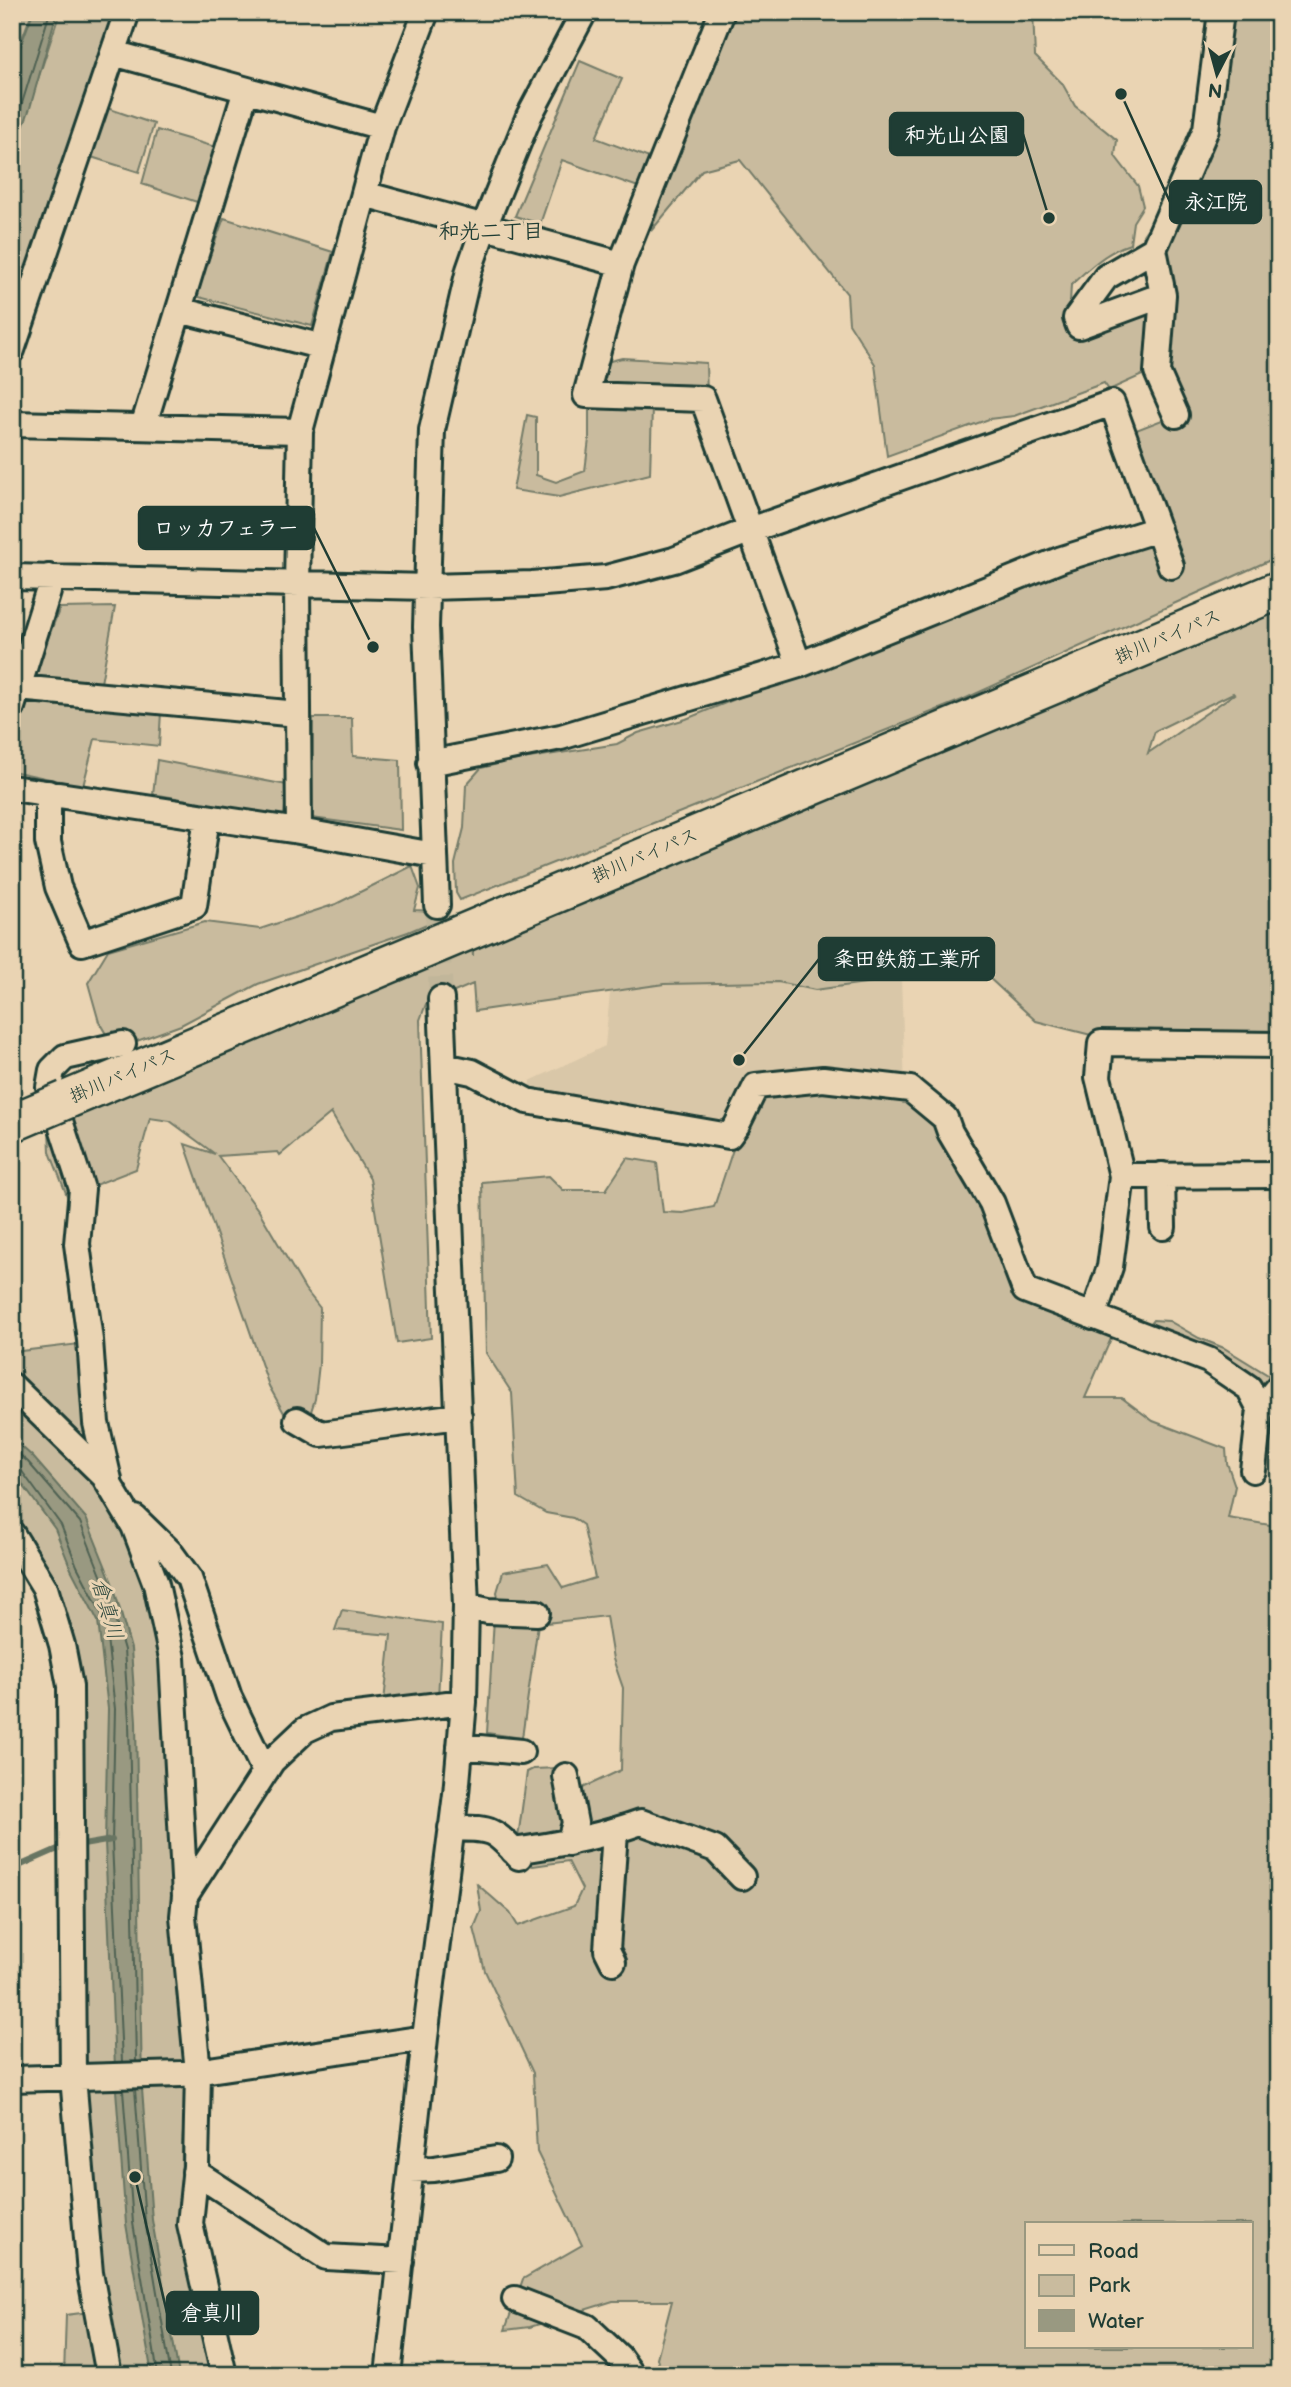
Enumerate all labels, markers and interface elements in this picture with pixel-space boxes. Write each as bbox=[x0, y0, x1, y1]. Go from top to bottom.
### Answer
north arrow bbox=[1182, 38, 1252, 108]
text: N bbox=[1207, 77, 1224, 102]
callout: 和光山公園 bbox=[890, 113, 1023, 155]
text: 和光山公園 bbox=[905, 123, 1010, 148]
callout: 永江院 bbox=[1170, 181, 1261, 223]
text: 永江院 bbox=[1185, 190, 1248, 215]
district label: 和光二丁目 bbox=[439, 219, 544, 244]
callout: ロッカフェラー bbox=[139, 507, 314, 549]
text: ロッカフェラー bbox=[153, 516, 299, 541]
street label: 掛川バイパス bbox=[1111, 604, 1225, 670]
street label: 掛川バイパス bbox=[588, 823, 702, 889]
callout: 粂田鉄筋工業所 bbox=[819, 938, 994, 980]
text: 粂田鉄筋工業所 bbox=[834, 947, 981, 972]
street label: 掛川バイパス bbox=[66, 1043, 180, 1109]
water label: 倉真川 bbox=[86, 1575, 128, 1643]
legend bbox=[1025, 2222, 1252, 2348]
text: Road bbox=[1088, 2239, 1139, 2264]
text: Park bbox=[1088, 2273, 1131, 2298]
callout: 倉真川 bbox=[167, 2292, 258, 2334]
text: 倉真川 bbox=[181, 2301, 244, 2326]
text: Water bbox=[1088, 2309, 1144, 2334]

